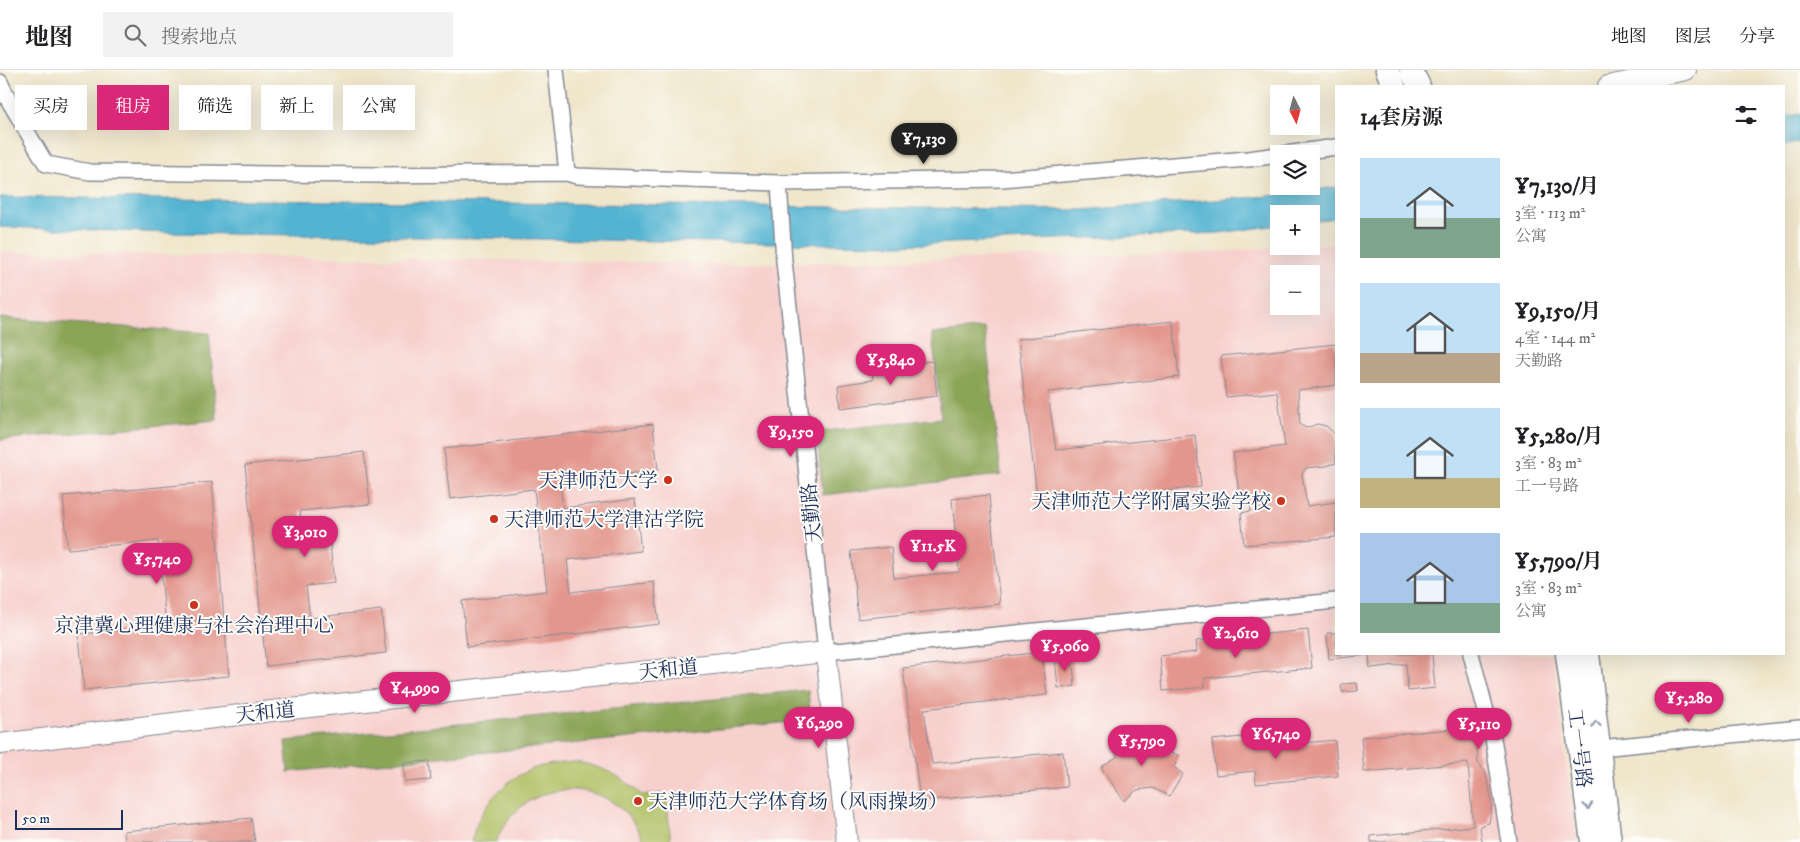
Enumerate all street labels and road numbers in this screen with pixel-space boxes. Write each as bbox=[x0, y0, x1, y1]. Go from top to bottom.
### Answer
street label: 天勤路 bbox=[797, 482, 828, 544]
street label: 天和道 bbox=[637, 655, 699, 686]
street label: 天和道 bbox=[234, 698, 296, 729]
street label: 工一号路 bbox=[1561, 707, 1596, 789]

